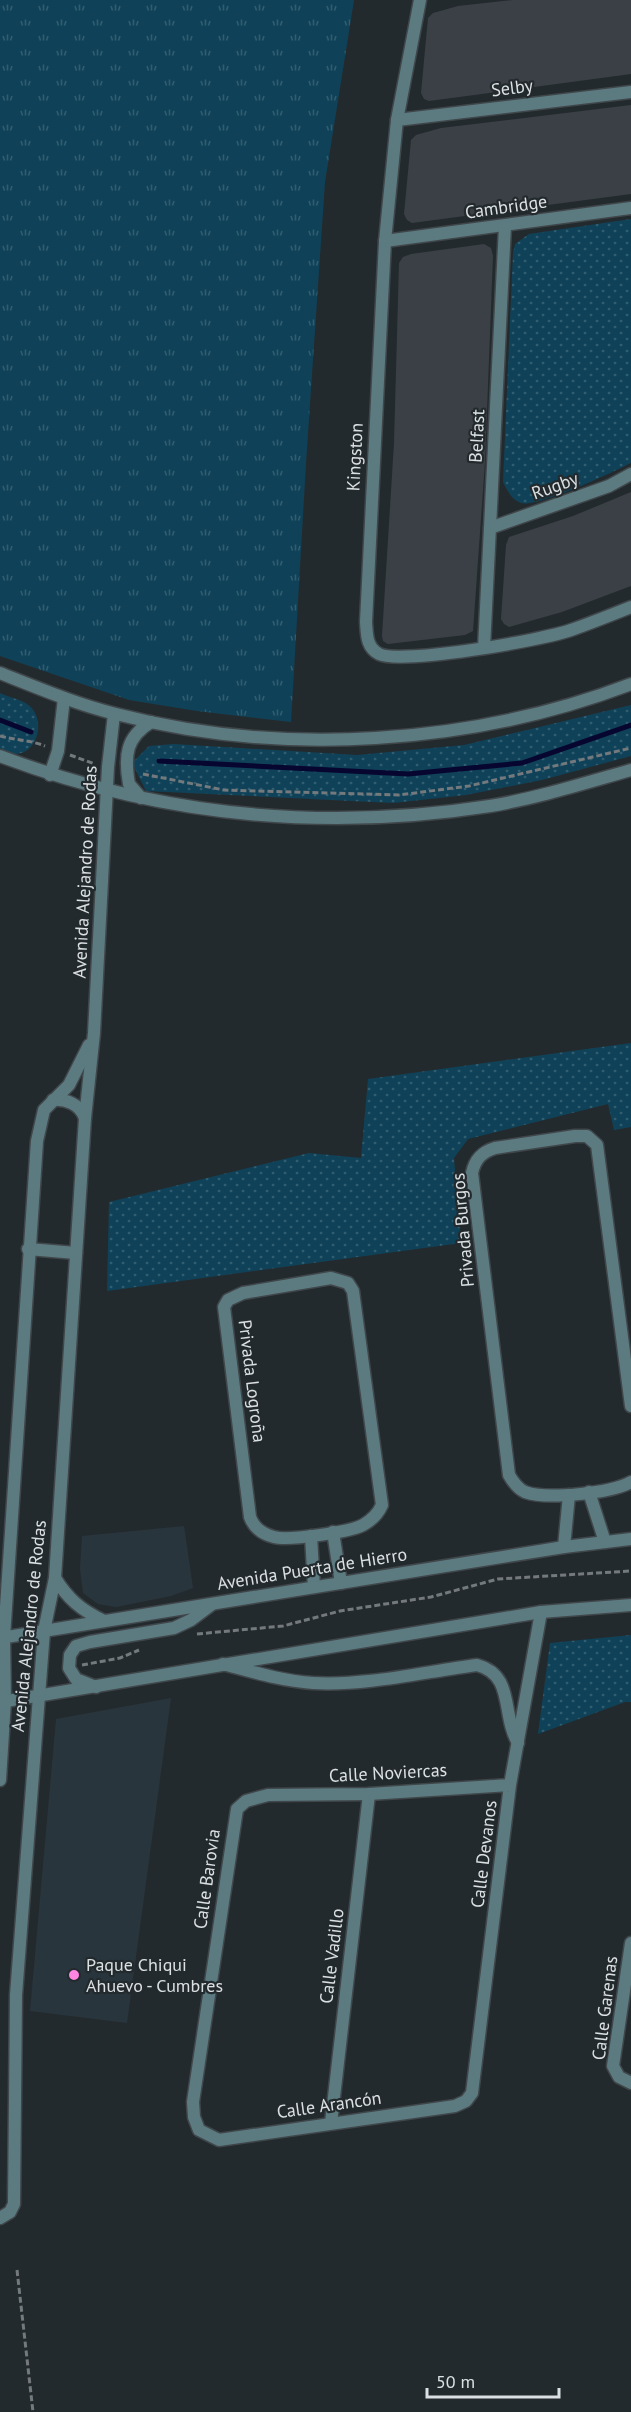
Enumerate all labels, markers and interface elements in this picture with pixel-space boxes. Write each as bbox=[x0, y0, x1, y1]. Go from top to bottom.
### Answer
street label: Selby bbox=[490, 73, 535, 101]
street label: Cambridge bbox=[463, 189, 548, 224]
street label: Belfast bbox=[464, 409, 489, 463]
street label: Kingston bbox=[341, 422, 368, 492]
street label: Rugby bbox=[528, 466, 582, 505]
street label: Avenida Alejandro de Rodas bbox=[67, 765, 102, 979]
street label: Privada Burgos bbox=[446, 1172, 479, 1288]
street label: Privada Logroña bbox=[234, 1318, 271, 1444]
street label: Avenida Alejandro de Rodas bbox=[6, 1519, 51, 1733]
street label: Avenida Puerta de Hierro bbox=[215, 1542, 409, 1595]
street label: Calle Noviercas bbox=[328, 1758, 448, 1787]
street label: Calle Devanos bbox=[465, 1799, 502, 1909]
street label: Calle Barovia bbox=[188, 1827, 225, 1930]
street label: Calle Vadillo bbox=[314, 1907, 349, 2005]
place label: Paque Chiqui Ahuevo - Cumbres bbox=[86, 1953, 223, 1997]
street label: Calle Garenas bbox=[587, 1954, 622, 2061]
marker: Paque Chiqui Ahuevo - Cumbres bbox=[67, 1968, 81, 1982]
street label: Calle Arancón bbox=[275, 2086, 383, 2123]
scale bar bbox=[427, 2361, 559, 2399]
text: 50 m bbox=[436, 2370, 475, 2393]

